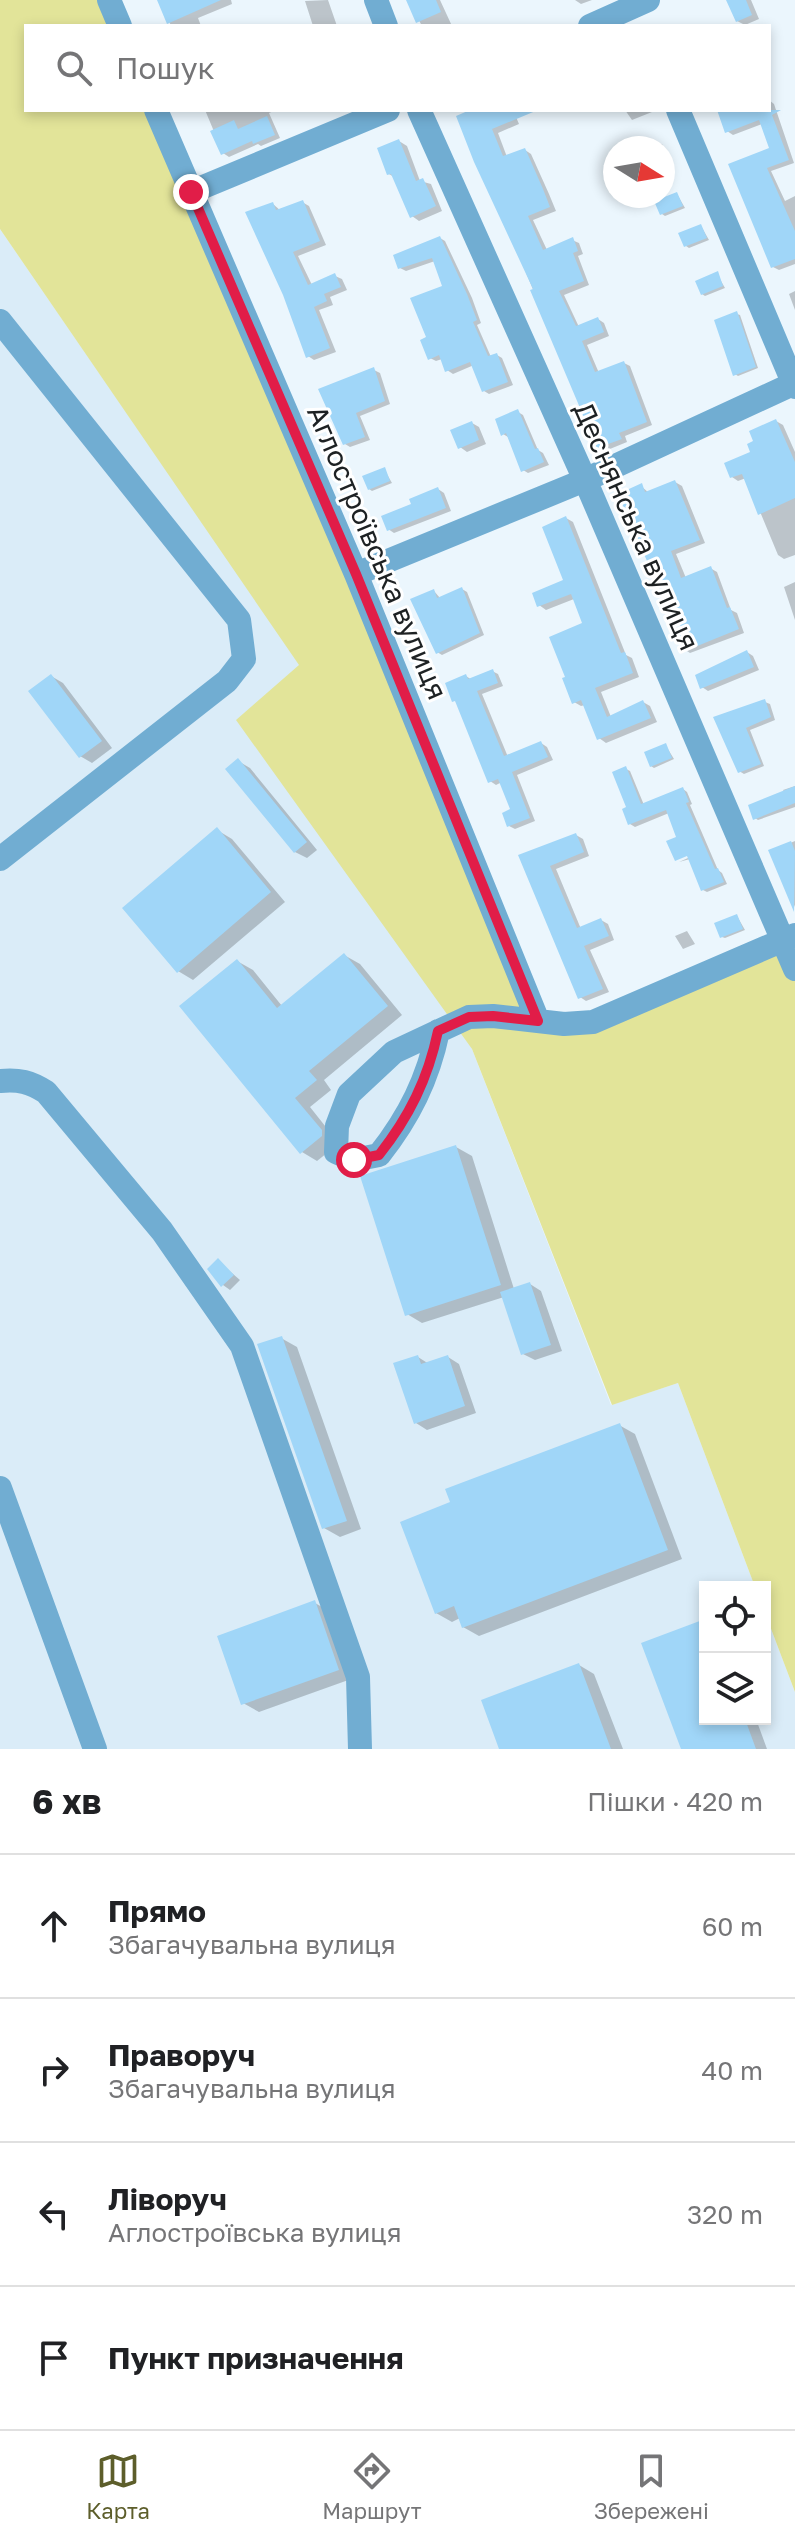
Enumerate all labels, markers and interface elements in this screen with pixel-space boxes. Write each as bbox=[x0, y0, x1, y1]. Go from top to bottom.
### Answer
search box bbox=[24, 24, 771, 112]
icon: search bbox=[52, 46, 96, 90]
text: Пошук bbox=[116, 50, 215, 86]
north arrow bbox=[603, 136, 675, 208]
route end bbox=[173, 174, 209, 210]
street label: Деснянська вулиця bbox=[567, 397, 707, 655]
street label: Аглостроївська вулиця bbox=[301, 400, 455, 704]
route start bbox=[336, 1142, 372, 1178]
map controls bbox=[699, 1581, 771, 1725]
button: locate bbox=[699, 1581, 771, 1653]
button: layers bbox=[699, 1653, 771, 1725]
text: 6 хв bbox=[32, 1781, 102, 1821]
text: Пішки · 420 m bbox=[587, 1786, 763, 1817]
text: Прямо bbox=[108, 1893, 206, 1929]
icon: ahead bbox=[32, 1904, 76, 1948]
text: 60 m bbox=[702, 1911, 763, 1942]
text: Збагачувальна вулиця bbox=[108, 1929, 396, 1960]
text: Праворуч bbox=[108, 2037, 255, 2073]
icon: right bbox=[32, 2048, 76, 2092]
text: 40 m bbox=[702, 2055, 763, 2086]
text: Збагачувальна вулиця bbox=[108, 2073, 396, 2104]
text: Ліворуч bbox=[108, 2181, 227, 2217]
icon: left bbox=[32, 2192, 76, 2236]
text: 320 m bbox=[687, 2199, 763, 2230]
text: Аглостроївська вулиця bbox=[108, 2217, 402, 2248]
icon: arrive bbox=[32, 2336, 76, 2380]
text: Пункт призначення bbox=[108, 2340, 404, 2376]
tab: Карта bbox=[86, 2449, 150, 2524]
tab: Маршрут bbox=[322, 2449, 421, 2524]
tab: Збережені bbox=[594, 2449, 709, 2524]

